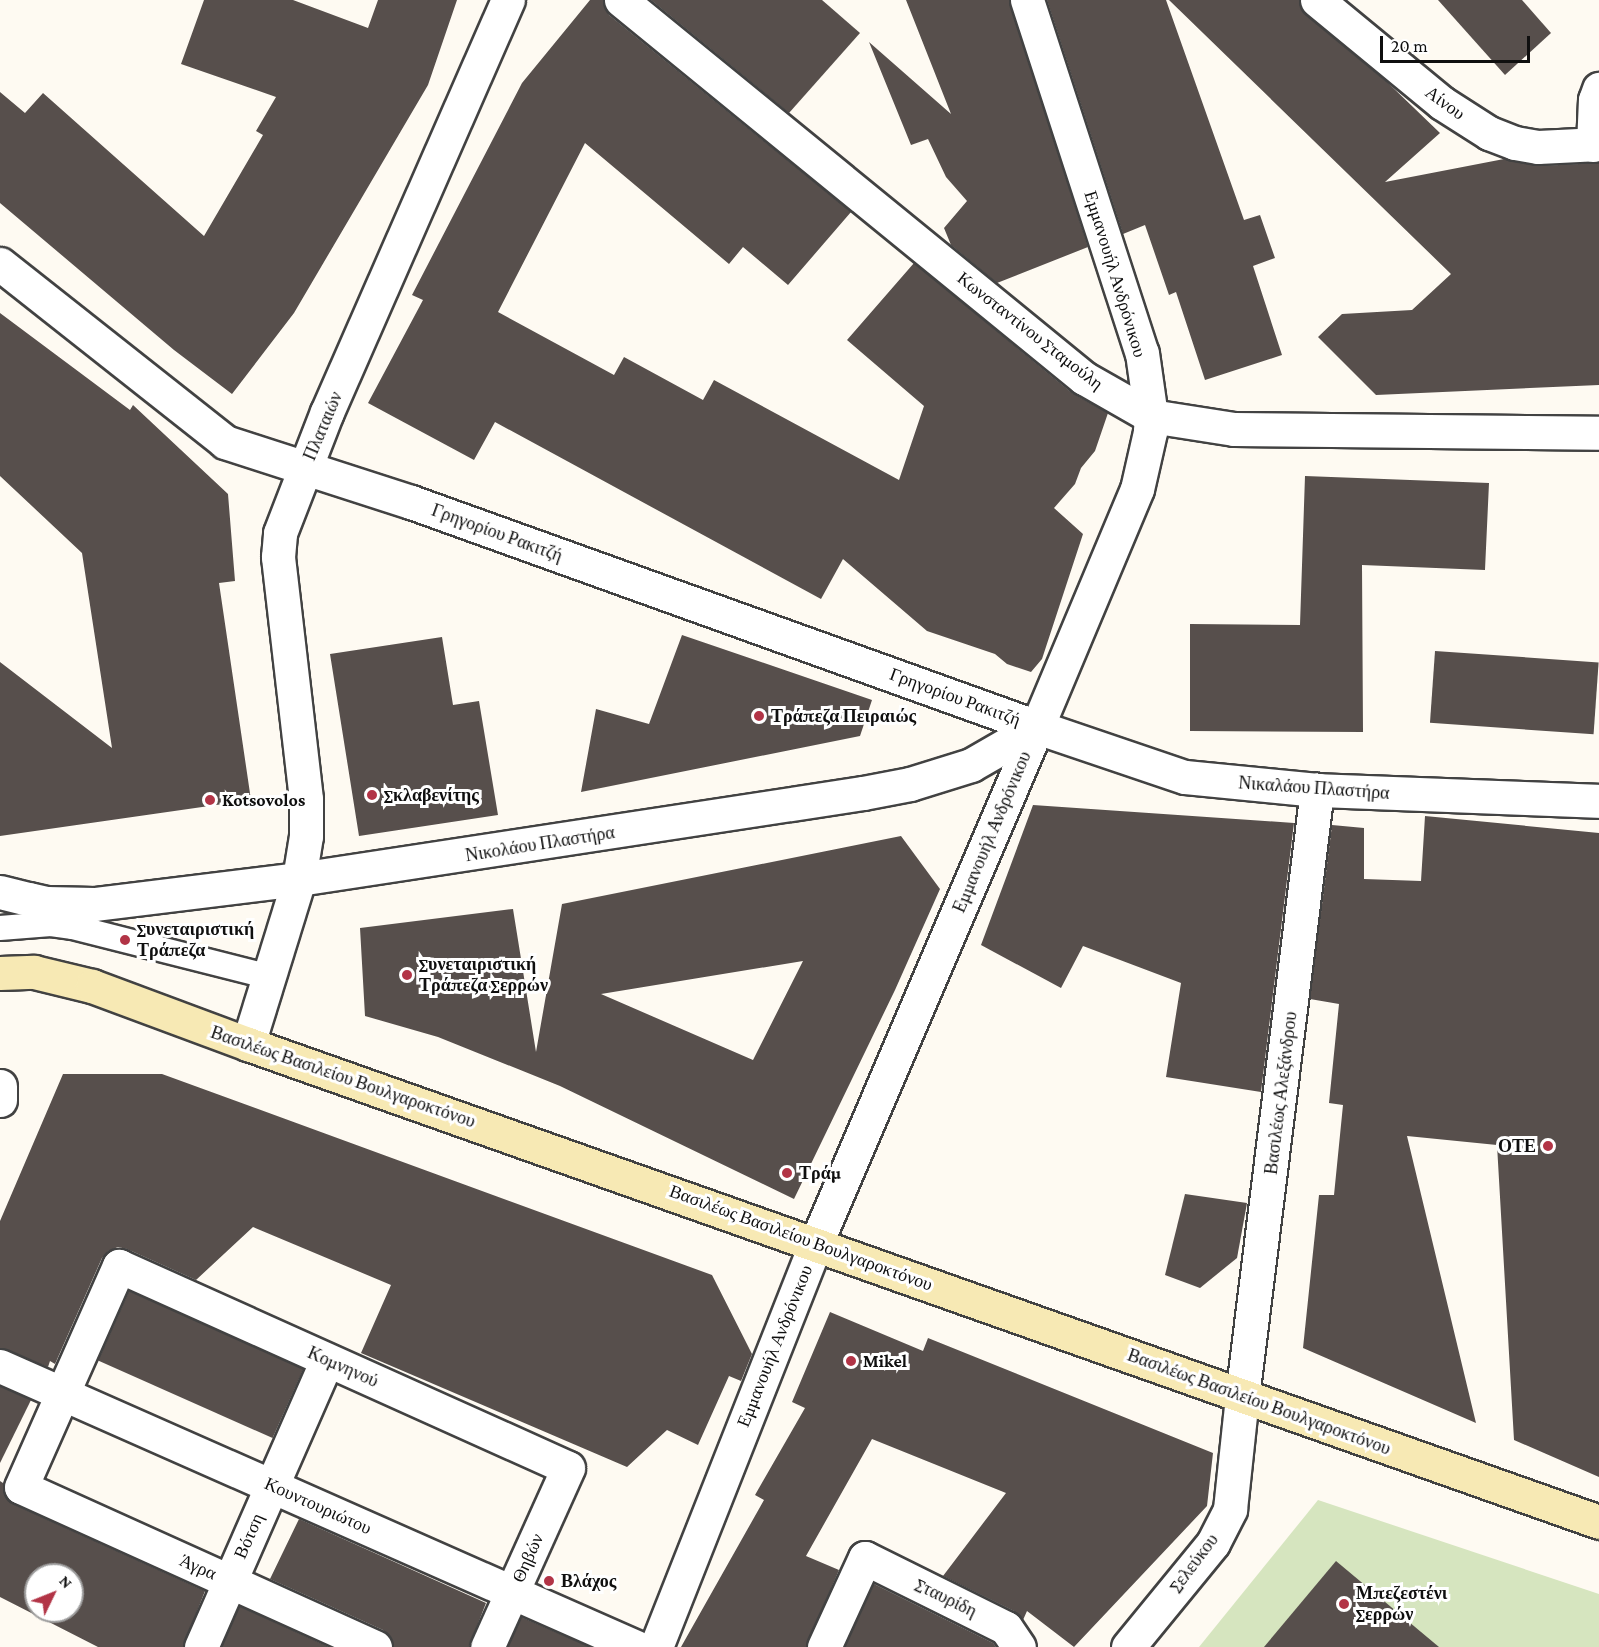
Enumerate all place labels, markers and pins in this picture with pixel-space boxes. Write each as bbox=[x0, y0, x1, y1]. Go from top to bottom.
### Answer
place label: Τράπεζα Πειραιώς bbox=[771, 705, 916, 727]
marker: Τράπεζα Πειραιώς bbox=[752, 709, 766, 723]
place label: Σκλαβενίτης bbox=[384, 784, 479, 806]
marker: Σκλαβενίτης bbox=[365, 788, 379, 802]
place label: Kotsovolos bbox=[222, 789, 305, 811]
marker: Kotsovolos bbox=[203, 793, 217, 807]
place label: Συνεταιριστική Τράπεζα bbox=[137, 919, 254, 962]
marker: Συνεταιριστική Τράπεζα bbox=[118, 933, 132, 947]
place label: Συνεταιριστική Τράπεζα Σερρών bbox=[419, 954, 548, 996]
marker: Συνεταιριστική Τράπεζα Σερρών bbox=[400, 968, 414, 982]
place label: ΟΤΕ bbox=[1498, 1135, 1536, 1157]
marker: ΟΤΕ bbox=[1541, 1139, 1555, 1153]
place label: Τράμ bbox=[799, 1162, 841, 1184]
marker: Τράμ bbox=[780, 1166, 794, 1180]
place label: Mikel bbox=[863, 1350, 907, 1372]
marker: Mikel bbox=[844, 1354, 858, 1368]
place label: Βλάχος bbox=[561, 1570, 616, 1592]
marker: Βλάχος bbox=[542, 1574, 556, 1588]
place label: Μπεζεστένι Σερρών bbox=[1356, 1583, 1447, 1626]
marker: Μπεζεστένι Σερρών bbox=[1337, 1597, 1351, 1611]

